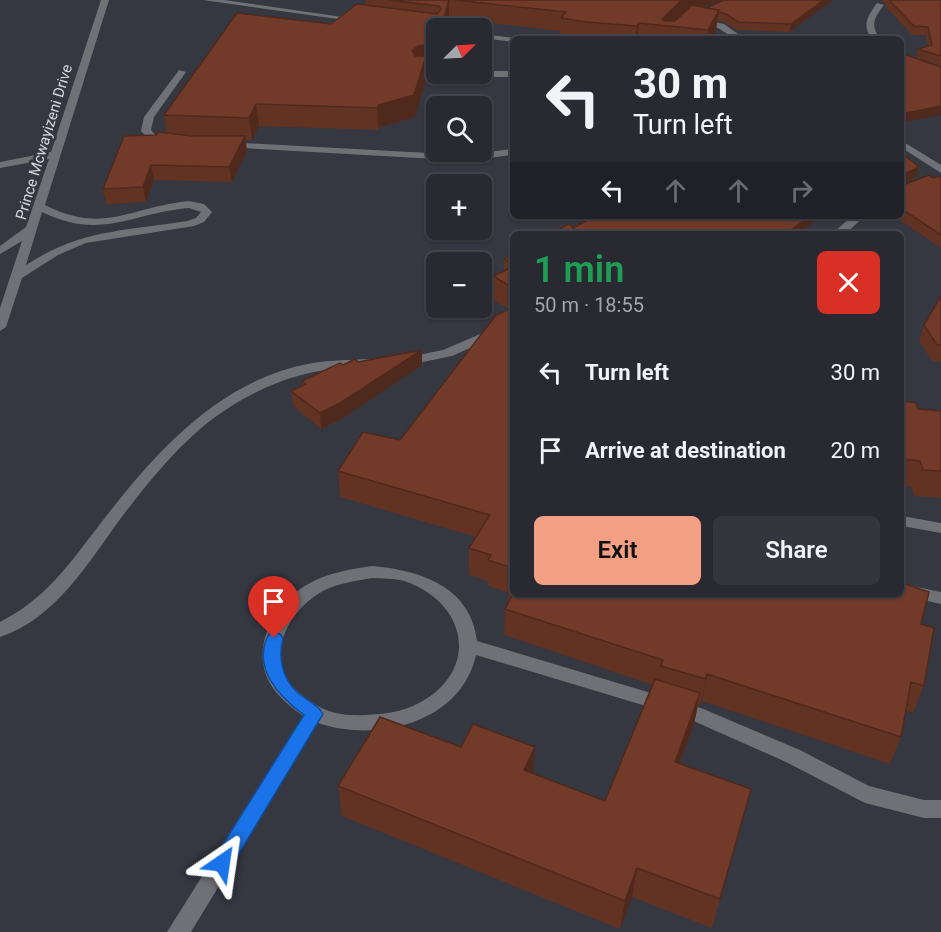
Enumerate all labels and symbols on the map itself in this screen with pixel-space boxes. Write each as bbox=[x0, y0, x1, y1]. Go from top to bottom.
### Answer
north arrow bbox=[426, 18, 492, 84]
street label: Prince Mcwayizeni Drive bbox=[12, 62, 76, 222]
pin bbox=[248, 576, 299, 638]
position arrow bbox=[190, 831, 254, 895]

